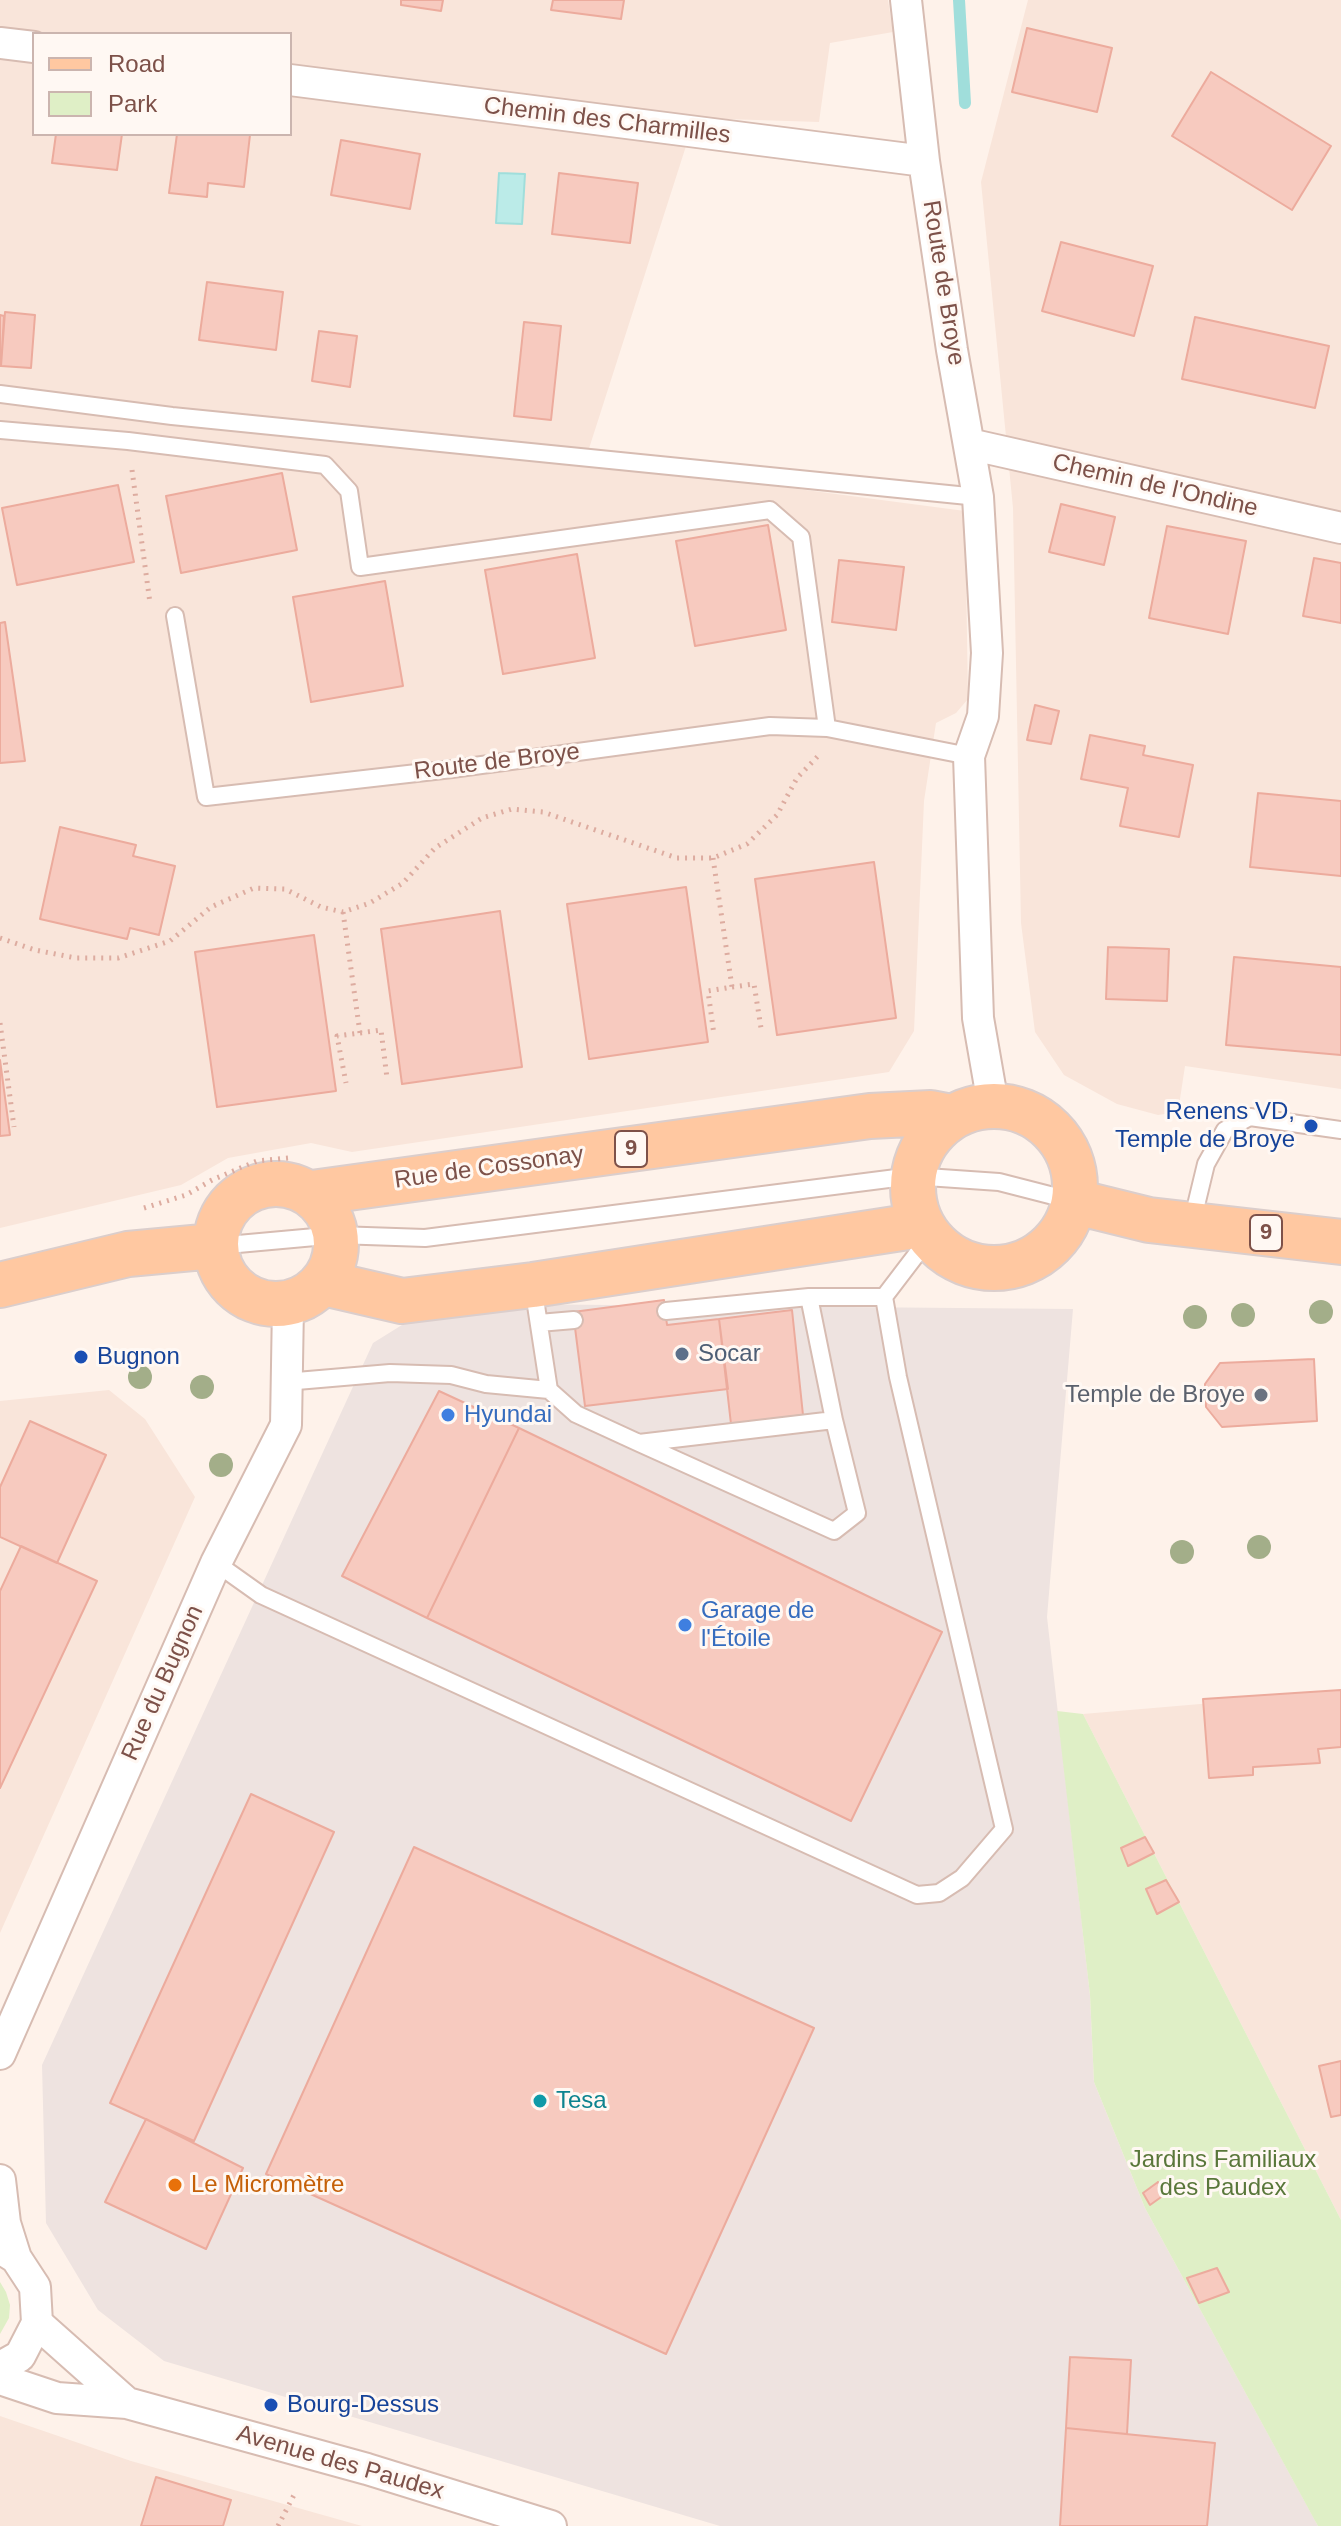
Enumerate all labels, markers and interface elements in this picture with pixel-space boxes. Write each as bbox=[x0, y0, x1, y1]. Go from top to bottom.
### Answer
legend bbox=[32, 32, 292, 136]
text: Road bbox=[108, 50, 165, 77]
text: Park bbox=[108, 90, 157, 117]
street label: Chemin des Charmilles bbox=[482, 92, 732, 150]
street label: Route de Broye bbox=[916, 198, 970, 368]
street label: Chemin de l'Ondine bbox=[1049, 448, 1261, 524]
street label: Route de Broye bbox=[412, 738, 582, 786]
place label: Renens VD, Temple de Broye bbox=[1115, 1098, 1295, 1154]
marker: Renens VD, Temple de Broye bbox=[1302, 1117, 1320, 1135]
road number: 9 bbox=[615, 1131, 647, 1167]
street label: Rue de Cossonay bbox=[393, 1140, 585, 1196]
road number: 9 bbox=[1250, 1215, 1282, 1251]
place label: Socar bbox=[698, 1340, 761, 1368]
place label: Bugnon bbox=[97, 1343, 180, 1371]
marker: Socar bbox=[673, 1345, 691, 1363]
marker: Bugnon bbox=[72, 1348, 90, 1366]
place label: Temple de Broye bbox=[1065, 1381, 1245, 1409]
marker: Temple de Broye bbox=[1252, 1386, 1270, 1404]
place label: Hyundai bbox=[464, 1401, 552, 1429]
marker: Hyundai bbox=[439, 1406, 457, 1424]
place label: Garage de l'Étoile bbox=[701, 1597, 814, 1653]
street label: Rue du Bugnon bbox=[116, 1601, 210, 1765]
marker: Garage de l'Étoile bbox=[676, 1616, 694, 1634]
place label: Tesa bbox=[556, 2087, 607, 2115]
marker: Tesa bbox=[531, 2092, 549, 2110]
park label: Jardins Familiaux des Paudex bbox=[1130, 2146, 1316, 2202]
place label: Le Micromètre bbox=[191, 2171, 344, 2199]
marker: Le Micromètre bbox=[166, 2176, 184, 2194]
place label: Bourg-Dessus bbox=[287, 2391, 439, 2419]
marker: Bourg-Dessus bbox=[262, 2396, 280, 2414]
street label: Avenue des Paudex bbox=[233, 2420, 447, 2506]

